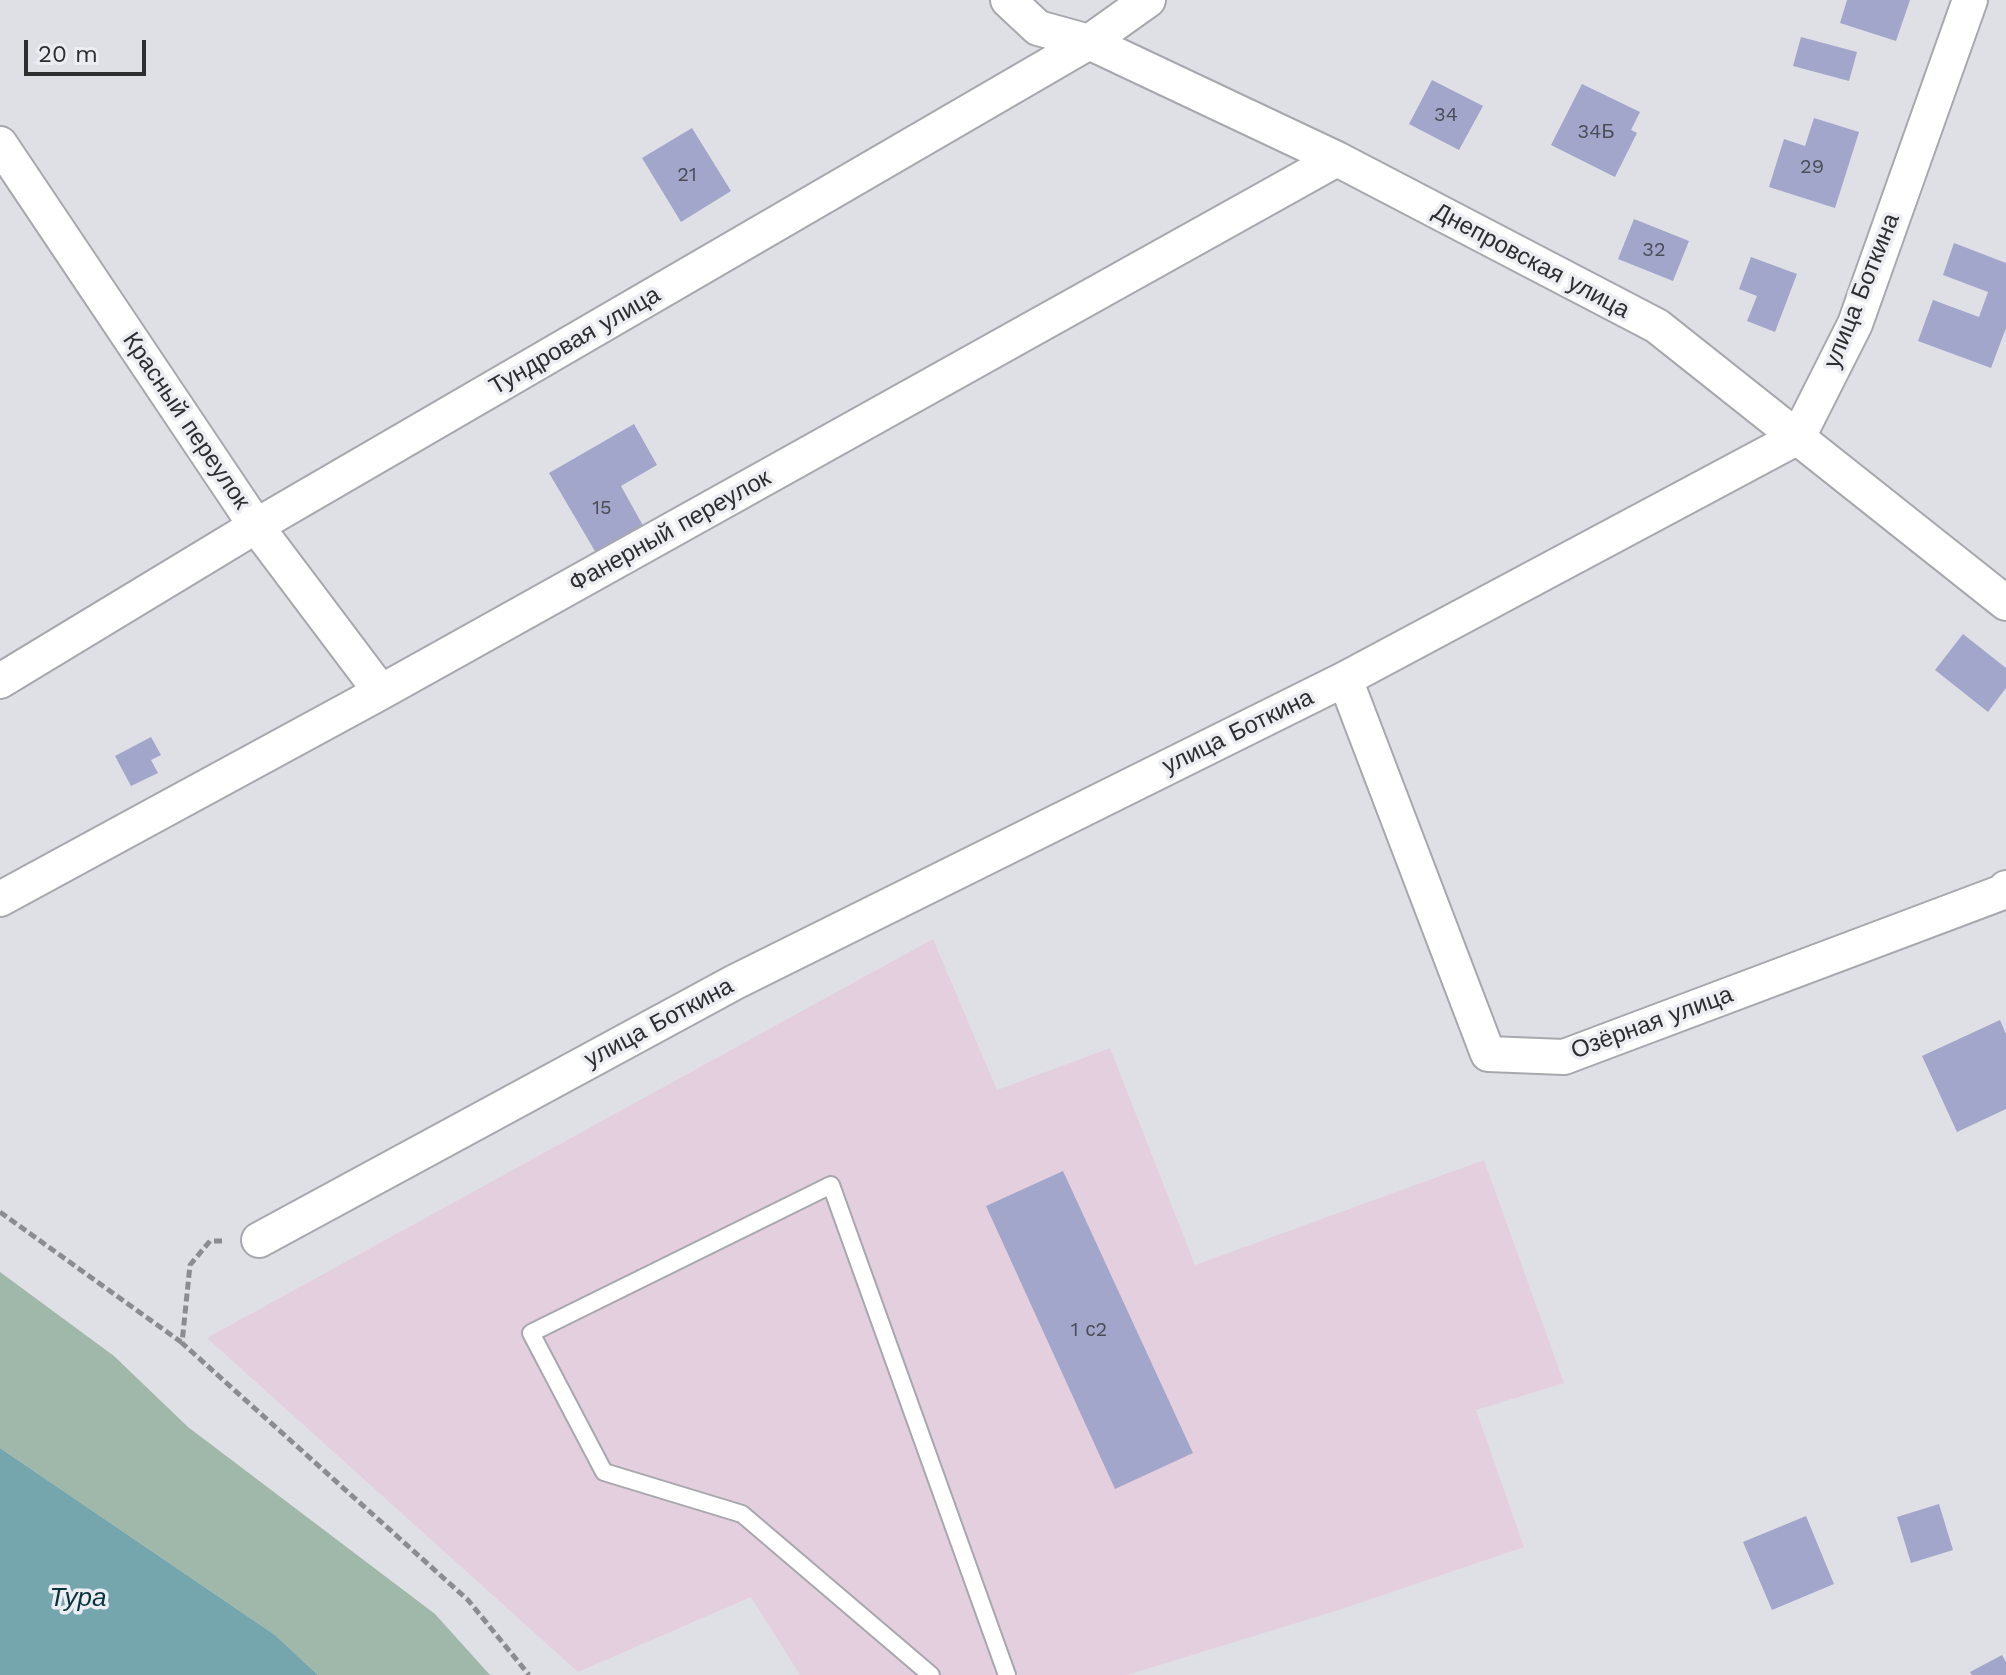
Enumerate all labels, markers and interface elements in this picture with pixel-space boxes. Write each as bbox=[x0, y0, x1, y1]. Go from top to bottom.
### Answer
scale bar bbox=[28, 24, 150, 74]
text: 20 m bbox=[38, 40, 98, 68]
house number: 34 bbox=[1434, 103, 1458, 127]
house number: 34Б bbox=[1577, 120, 1615, 144]
house number: 29 bbox=[1800, 155, 1824, 179]
house number: 21 bbox=[677, 163, 697, 187]
street label: Днепровская улица bbox=[1428, 197, 1634, 325]
street label: улица Боткина bbox=[1818, 209, 1906, 373]
house number: 32 bbox=[1642, 238, 1666, 262]
street label: Тундровая улица bbox=[485, 280, 665, 402]
street label: Красный переулок bbox=[116, 327, 256, 515]
street label: Фанерный переулок bbox=[564, 464, 776, 598]
house number: 15 bbox=[592, 496, 612, 520]
street label: улица Боткина bbox=[1158, 683, 1318, 781]
street label: улица Боткина bbox=[580, 972, 738, 1074]
street label: Озёрная улица bbox=[1567, 980, 1737, 1066]
house number: 1 с2 bbox=[1071, 1318, 1107, 1342]
water label: Тура bbox=[50, 1582, 106, 1614]

